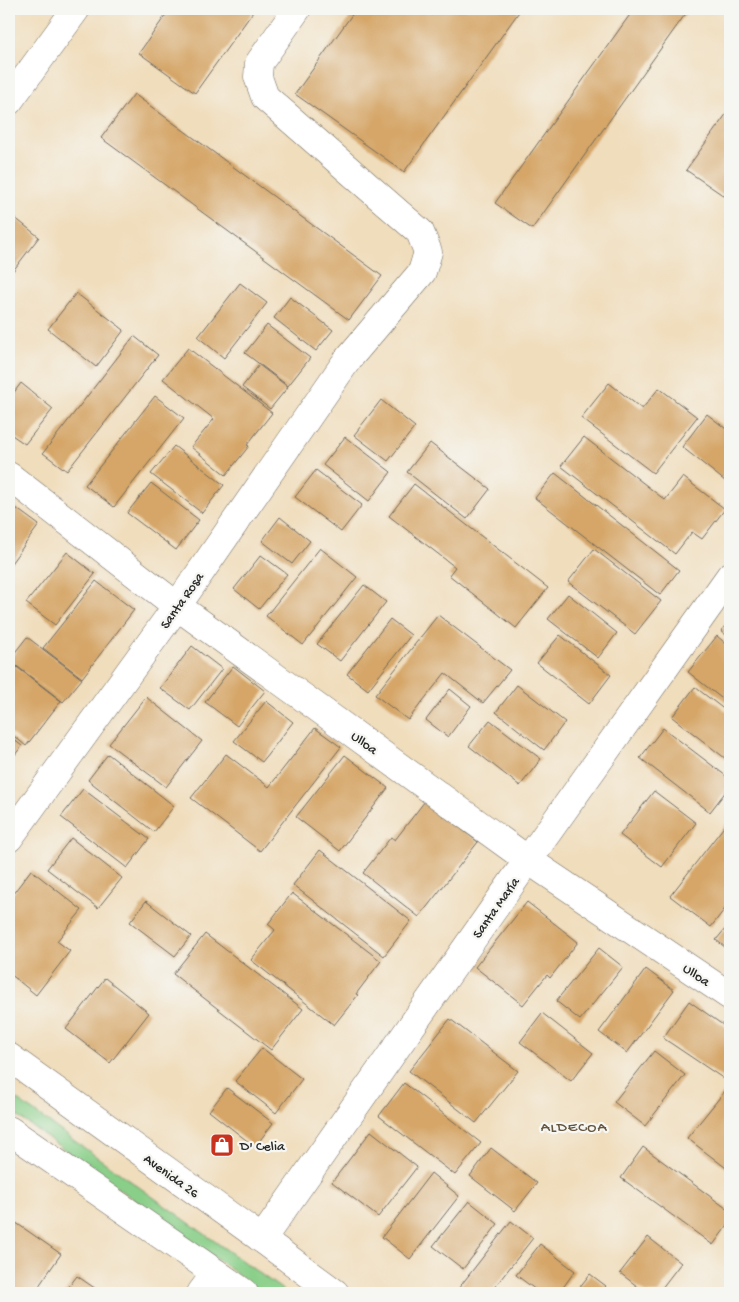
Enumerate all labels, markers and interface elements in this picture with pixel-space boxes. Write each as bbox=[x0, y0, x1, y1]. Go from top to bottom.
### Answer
street label: Santa Rosa bbox=[157, 569, 209, 633]
street label: Ulloa bbox=[347, 729, 381, 760]
street label: Santa María bbox=[470, 873, 525, 942]
street label: Ulloa bbox=[679, 961, 714, 992]
district label: ALDECOA bbox=[541, 1119, 607, 1137]
shop icon: D' Celia bbox=[209, 1132, 235, 1158]
place label: D' Celia bbox=[239, 1139, 286, 1156]
street label: Avenida 26 bbox=[139, 1151, 202, 1203]

